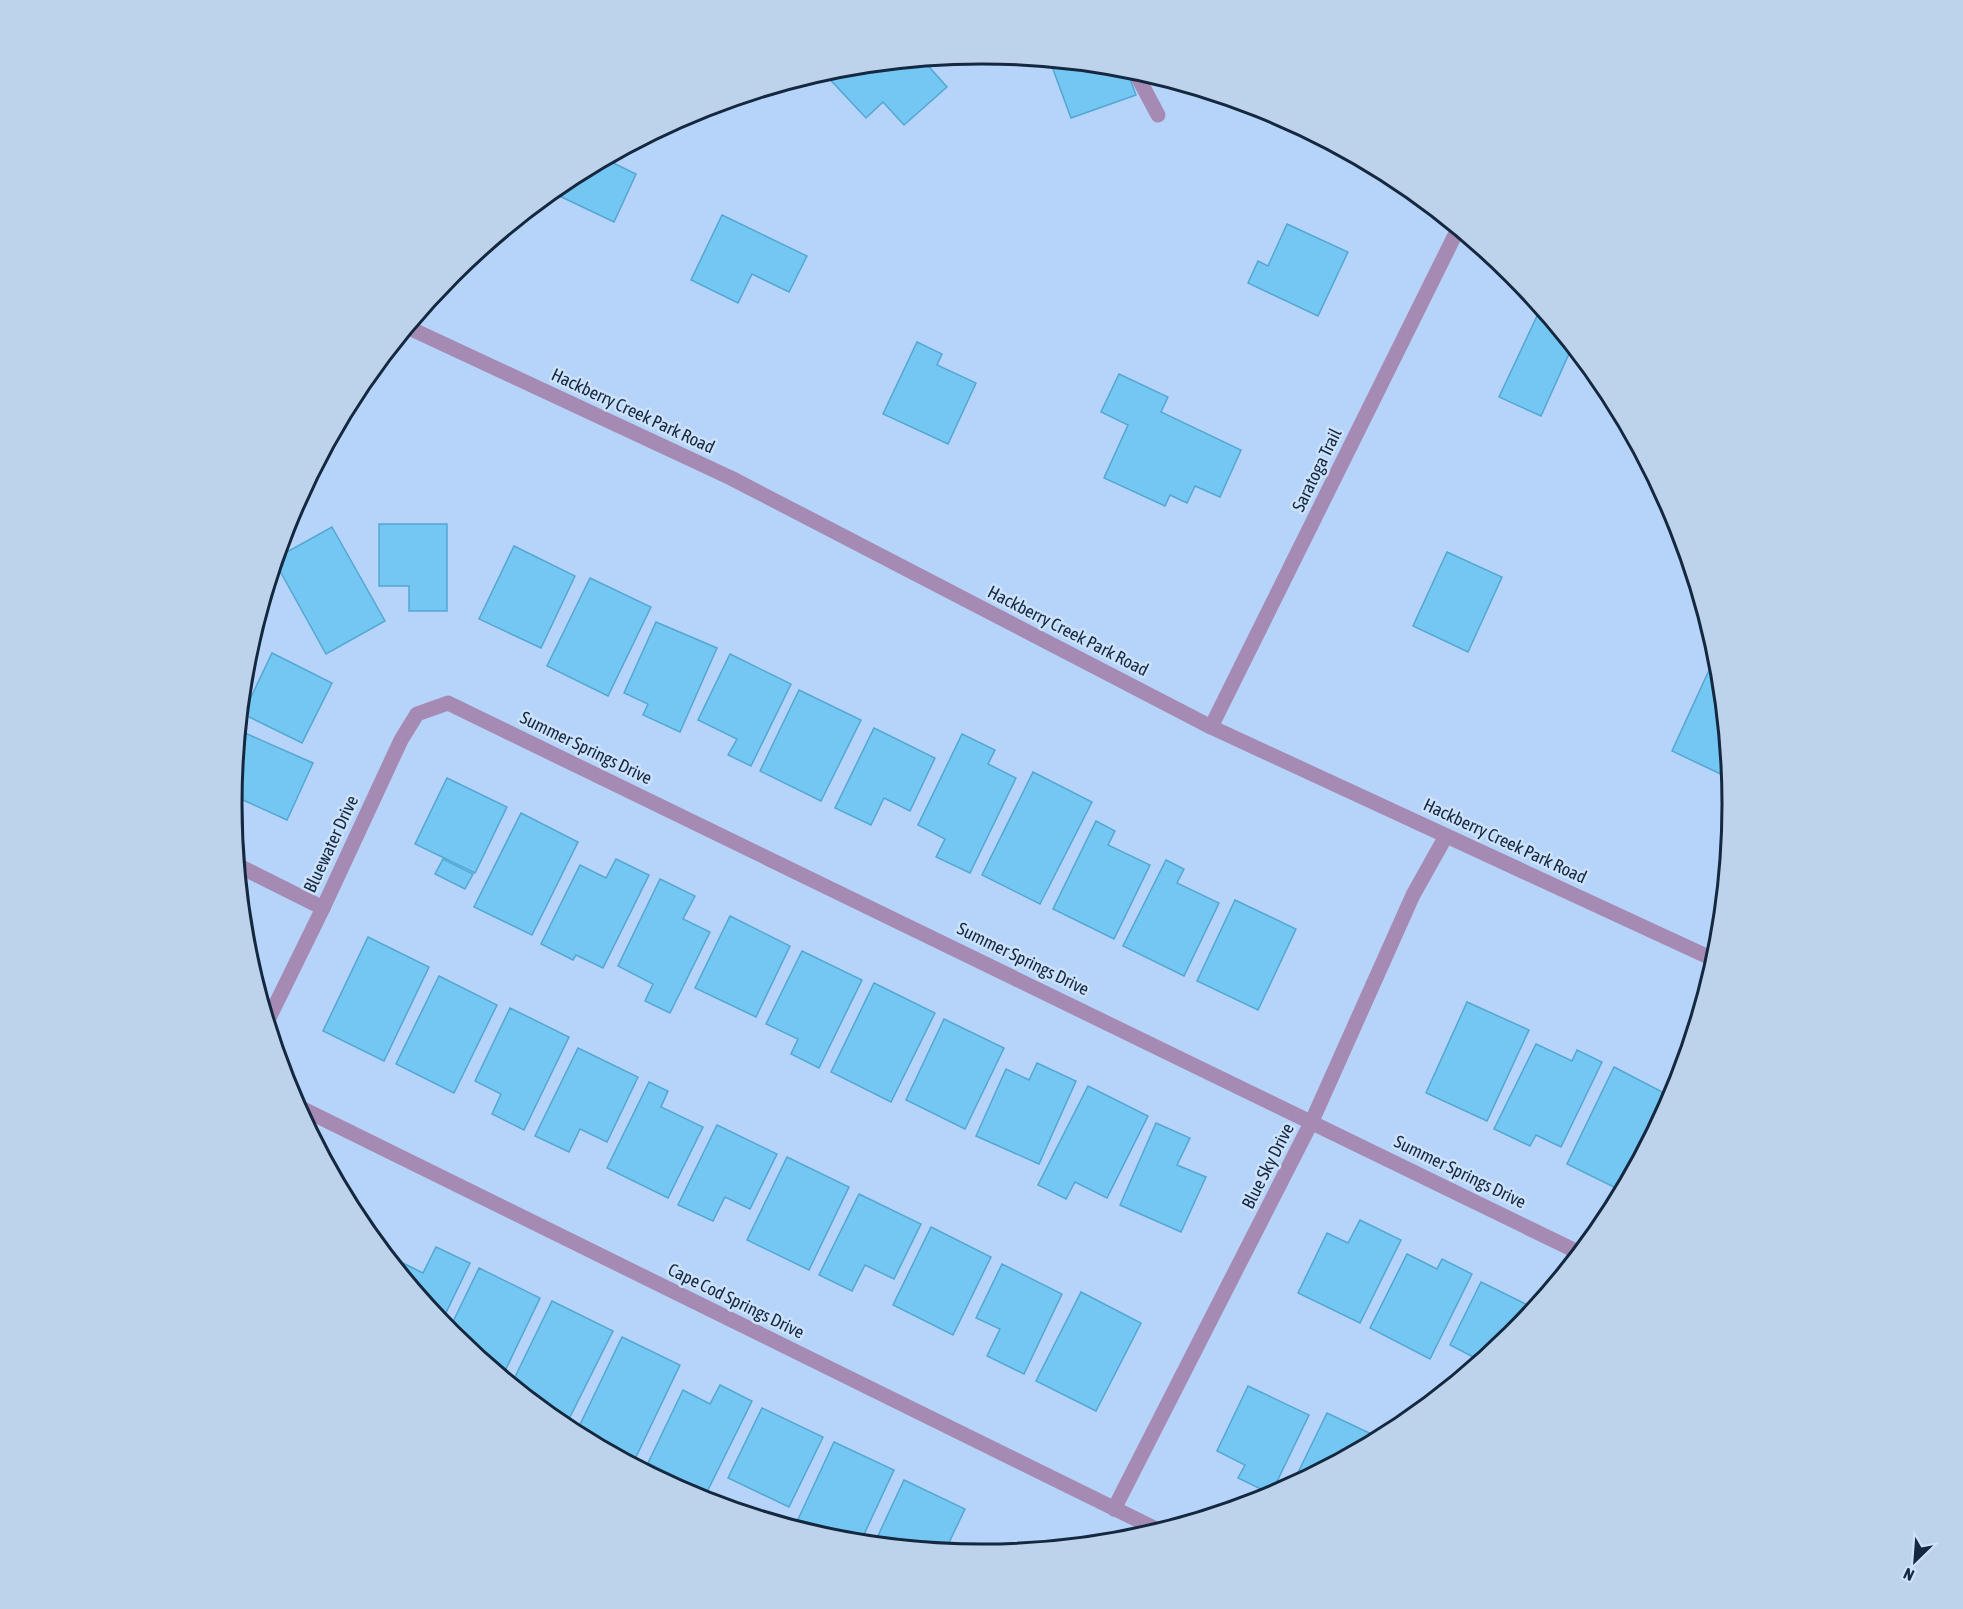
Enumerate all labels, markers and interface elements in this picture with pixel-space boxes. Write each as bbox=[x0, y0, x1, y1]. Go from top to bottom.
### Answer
street label: Hackberry Creek Park Road bbox=[548, 364, 718, 458]
street label: Saratoga Trail bbox=[1287, 425, 1346, 515]
street label: Hackberry Creek Park Road bbox=[984, 581, 1152, 680]
street label: Summer Springs Drive bbox=[517, 707, 655, 789]
street label: Bluewater Drive bbox=[299, 792, 362, 896]
street label: Hackberry Creek Park Road bbox=[1420, 794, 1590, 888]
street label: Summer Springs Drive bbox=[954, 918, 1092, 1000]
street label: Blue Sky Drive bbox=[1237, 1120, 1298, 1212]
street label: Summer Springs Drive bbox=[1391, 1131, 1529, 1213]
street label: Cape Cod Springs Drive bbox=[665, 1258, 808, 1343]
north arrow bbox=[1885, 1531, 1945, 1591]
text: N bbox=[1901, 1564, 1917, 1585]

